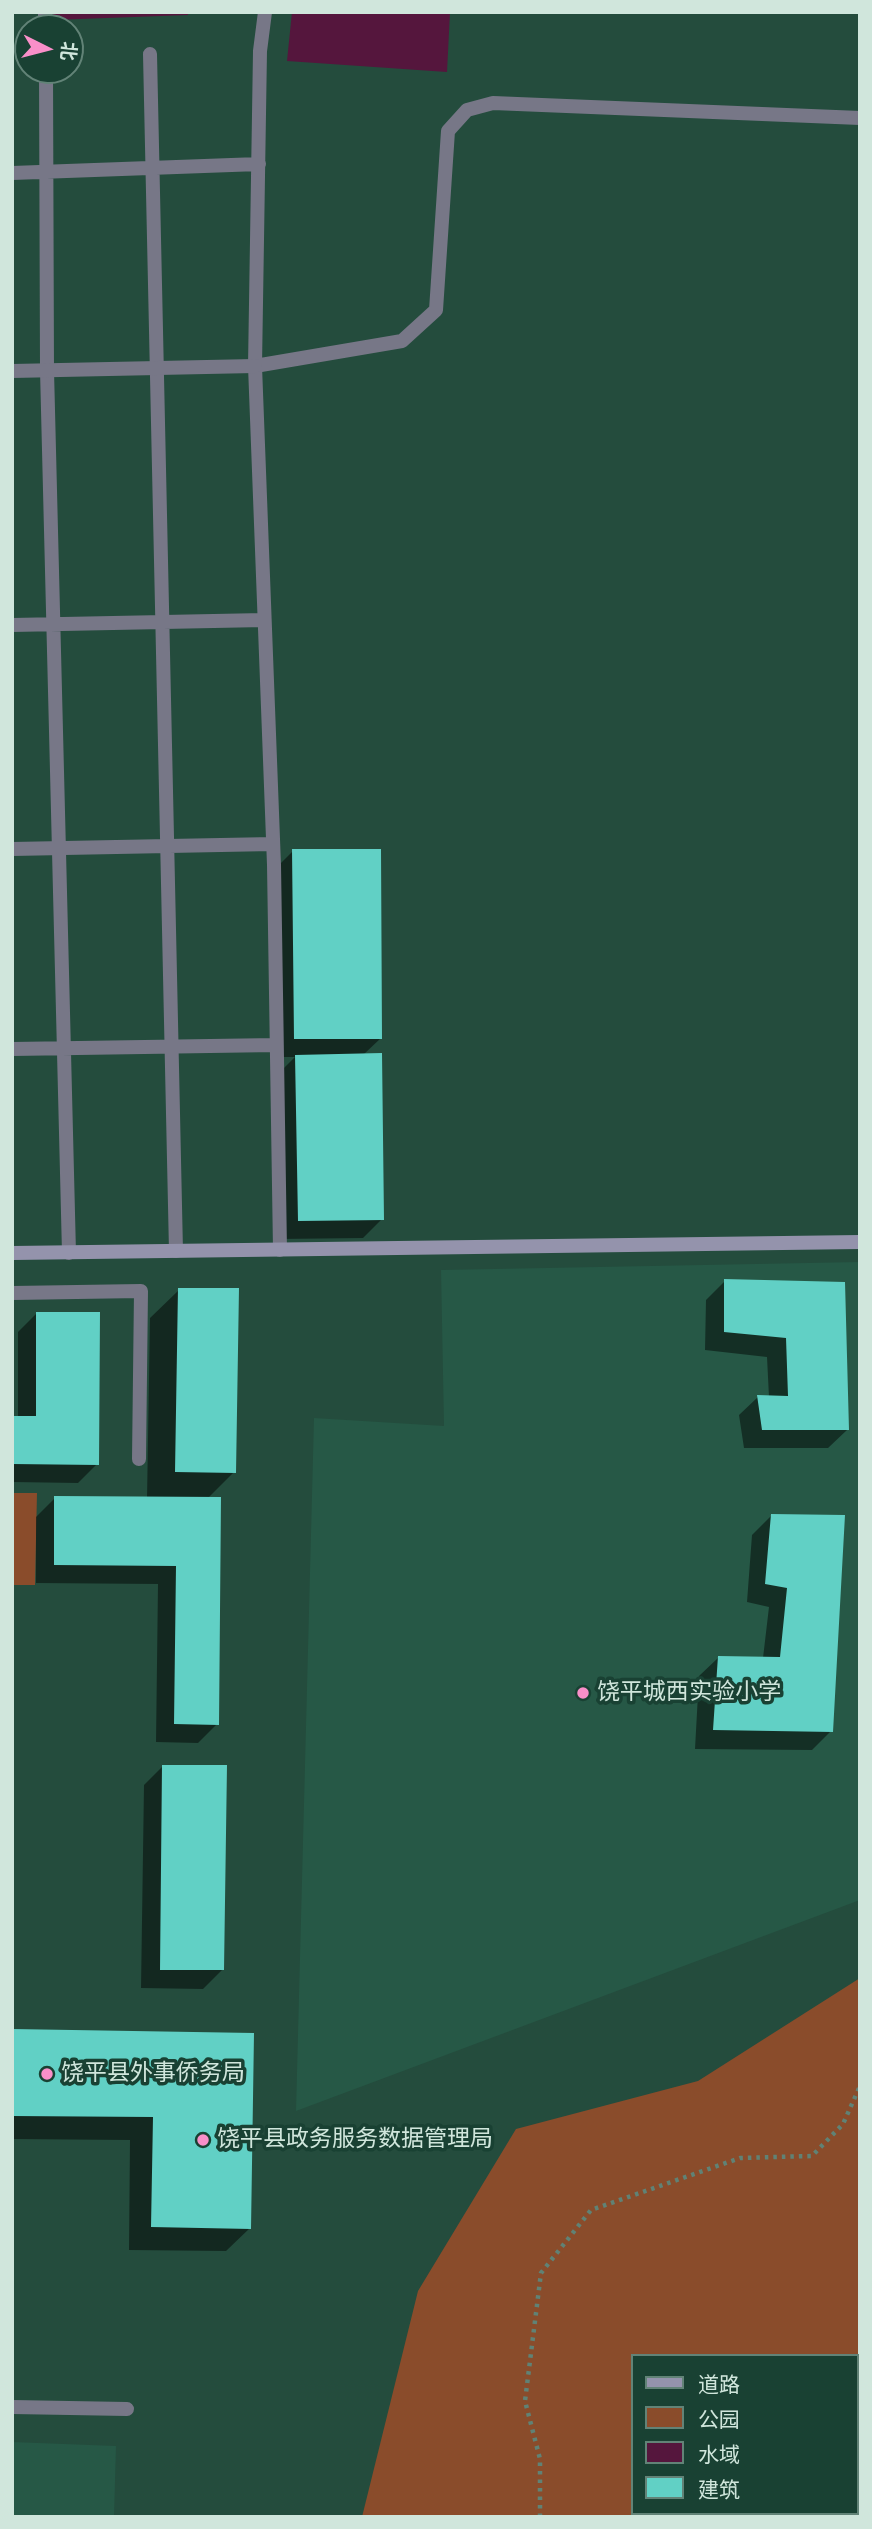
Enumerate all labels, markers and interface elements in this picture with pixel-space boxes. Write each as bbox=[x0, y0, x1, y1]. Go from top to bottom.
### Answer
north arrow bbox=[14, 14, 84, 84]
text: 北 bbox=[57, 40, 80, 62]
place label: 饶平城西实验小学 bbox=[597, 1679, 781, 1707]
marker: 饶平城西实验小学 bbox=[575, 1685, 591, 1701]
place label: 饶平县外事侨务局 bbox=[61, 2060, 245, 2088]
marker: 饶平县外事侨务局 bbox=[39, 2066, 55, 2082]
place label: 饶平县政务服务数据管理局 bbox=[217, 2126, 493, 2154]
marker: 饶平县政务服务数据管理局 bbox=[195, 2132, 211, 2148]
legend bbox=[630, 2354, 858, 2515]
text: 道路 bbox=[698, 2373, 740, 2396]
text: 公园 bbox=[698, 2408, 740, 2431]
text: 水域 bbox=[698, 2443, 740, 2466]
text: 建筑 bbox=[698, 2478, 740, 2501]

